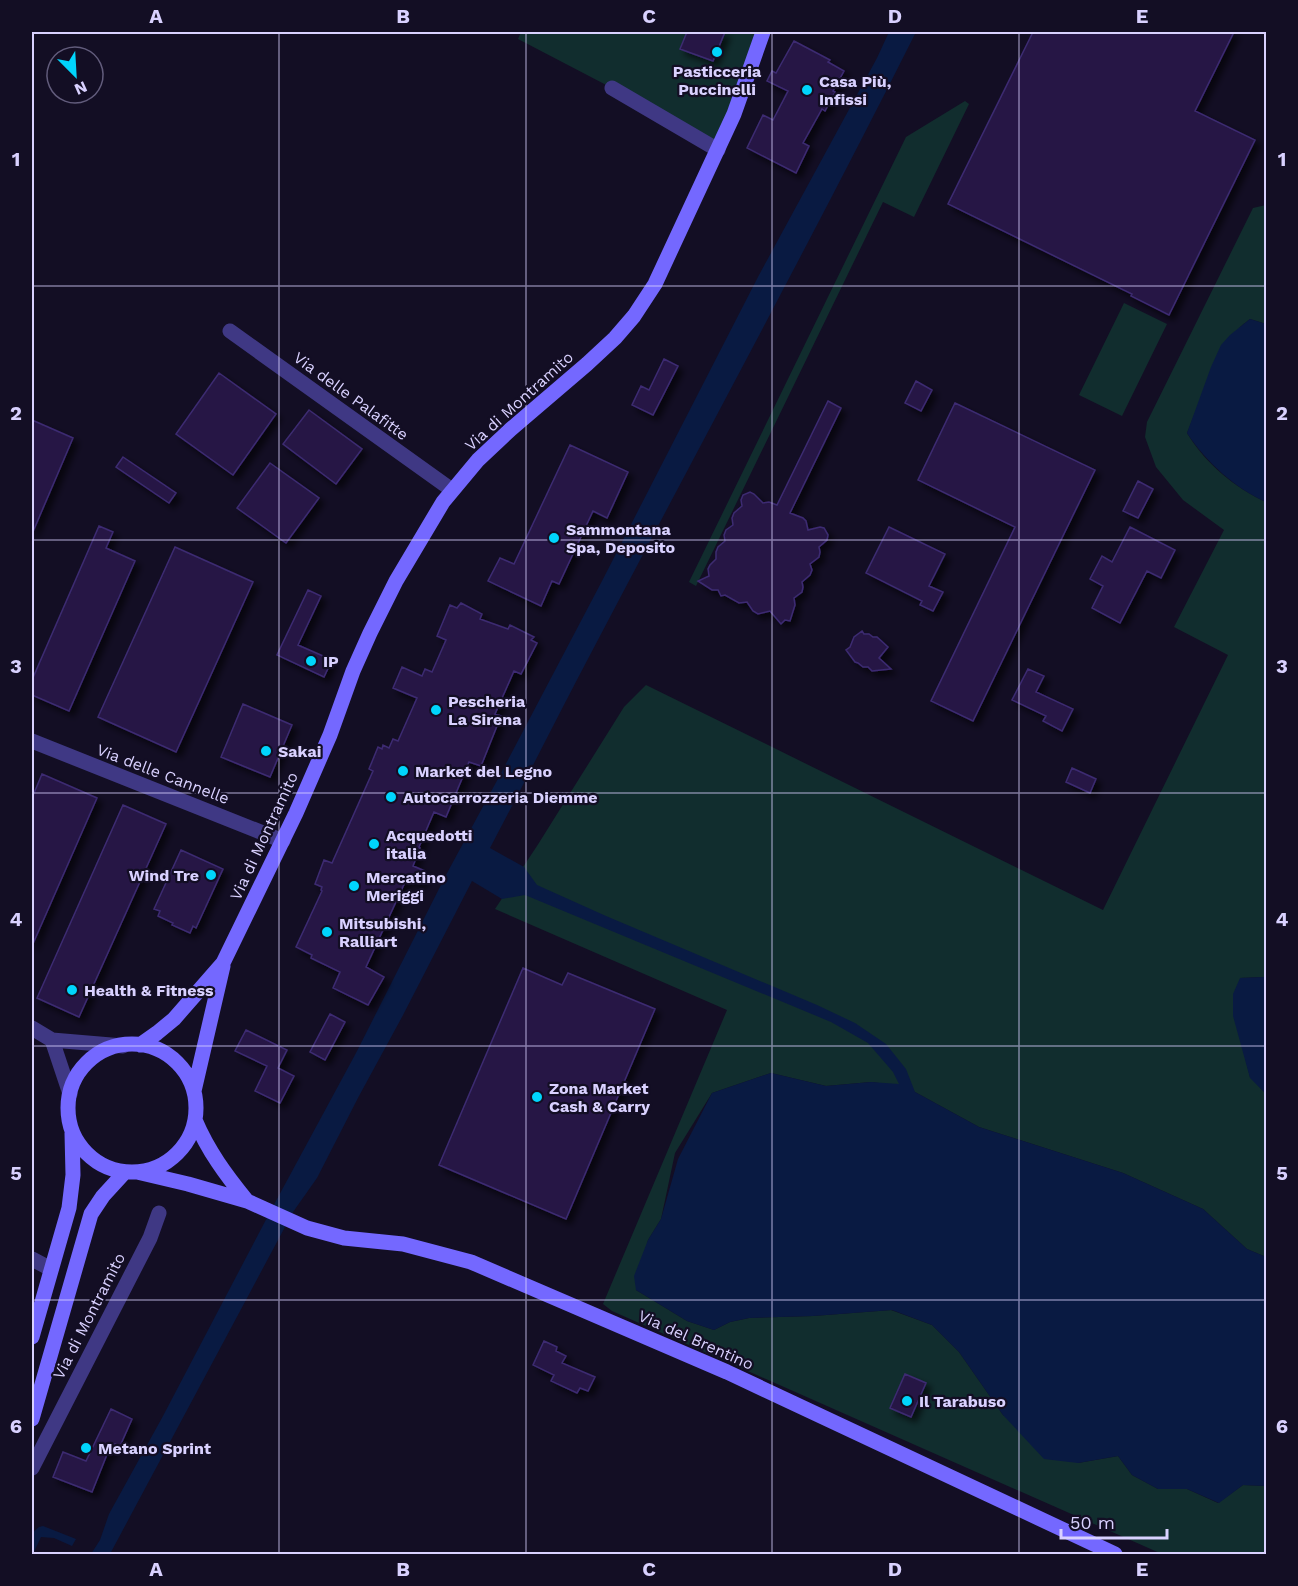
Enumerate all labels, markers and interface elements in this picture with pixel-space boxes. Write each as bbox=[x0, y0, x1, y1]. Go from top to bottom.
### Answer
text: A bbox=[149, 4, 163, 28]
text: B bbox=[396, 4, 410, 28]
text: C bbox=[642, 4, 656, 28]
text: D bbox=[888, 4, 902, 28]
text: E bbox=[1136, 4, 1148, 28]
north arrow bbox=[45, 45, 105, 105]
marker: Pasticceria Puccinelli bbox=[710, 45, 724, 59]
place label: Pasticceria Puccinelli bbox=[673, 62, 762, 99]
place label: Casa Più, Infissi bbox=[819, 72, 891, 109]
text: N bbox=[72, 77, 90, 99]
marker: Casa Più, Infissi bbox=[800, 83, 814, 97]
text: 1 bbox=[12, 147, 20, 171]
text: 1 bbox=[1278, 147, 1286, 171]
street label: Via di Montramito bbox=[461, 347, 577, 455]
street label: Via delle Palafitte bbox=[290, 348, 412, 444]
text: 2 bbox=[10, 401, 22, 425]
text: 2 bbox=[1276, 401, 1288, 425]
place label: Sammontana Spa, Deposito bbox=[566, 520, 676, 557]
marker: Sammontana Spa, Deposito bbox=[547, 531, 561, 545]
place label: IP bbox=[323, 652, 339, 671]
text: 3 bbox=[10, 654, 22, 678]
marker: IP bbox=[304, 654, 318, 668]
text: 3 bbox=[1276, 654, 1288, 678]
place label: Pescheria La Sirena bbox=[448, 692, 526, 729]
marker: Pescheria La Sirena bbox=[429, 703, 443, 717]
street label: Via delle Cannelle bbox=[94, 740, 232, 808]
place label: Sakai bbox=[278, 742, 321, 761]
marker: Sakai bbox=[259, 744, 273, 758]
place label: Market del Legno bbox=[415, 762, 552, 781]
marker: Market del Legno bbox=[396, 764, 410, 778]
street label: Via di Montramito bbox=[226, 769, 302, 903]
place label: Autocarrozzeria Diemme bbox=[403, 788, 598, 807]
marker: Autocarrozzeria Diemme bbox=[384, 790, 398, 804]
place label: Acquedotti italia bbox=[386, 826, 472, 863]
marker: Acquedotti italia bbox=[367, 837, 381, 851]
place label: Wind Tre bbox=[129, 866, 199, 885]
marker: Wind Tre bbox=[204, 868, 218, 882]
place label: Mercatino Meriggi bbox=[366, 868, 446, 905]
marker: Mercatino Meriggi bbox=[347, 879, 361, 893]
text: 4 bbox=[10, 907, 23, 931]
text: 4 bbox=[1276, 907, 1289, 931]
place label: Mitsubishi, Ralliart bbox=[339, 914, 426, 951]
marker: Mitsubishi, Ralliart bbox=[320, 925, 334, 939]
place label: Health & Fitness bbox=[84, 981, 214, 1000]
marker: Health & Fitness bbox=[65, 983, 79, 997]
place label: Zona Market Cash & Carry bbox=[549, 1079, 651, 1116]
marker: Zona Market Cash & Carry bbox=[530, 1090, 544, 1104]
text: 5 bbox=[10, 1161, 22, 1185]
text: 5 bbox=[1276, 1161, 1288, 1185]
street label: Via di Montramito bbox=[49, 1250, 129, 1382]
street label: Via del Brentino bbox=[635, 1306, 757, 1374]
place label: Il Tarabuso bbox=[919, 1392, 1006, 1411]
marker: Il Tarabuso bbox=[900, 1394, 914, 1408]
text: 6 bbox=[10, 1414, 22, 1438]
text: 6 bbox=[1276, 1414, 1288, 1438]
place label: Metano Sprint bbox=[98, 1439, 211, 1458]
marker: Metano Sprint bbox=[79, 1441, 93, 1455]
scale bar bbox=[1061, 1502, 1168, 1540]
text: 50 m bbox=[1070, 1512, 1115, 1533]
text: A bbox=[149, 1557, 163, 1581]
text: B bbox=[396, 1557, 410, 1581]
text: C bbox=[642, 1557, 656, 1581]
text: D bbox=[888, 1557, 902, 1581]
text: E bbox=[1136, 1557, 1148, 1581]

